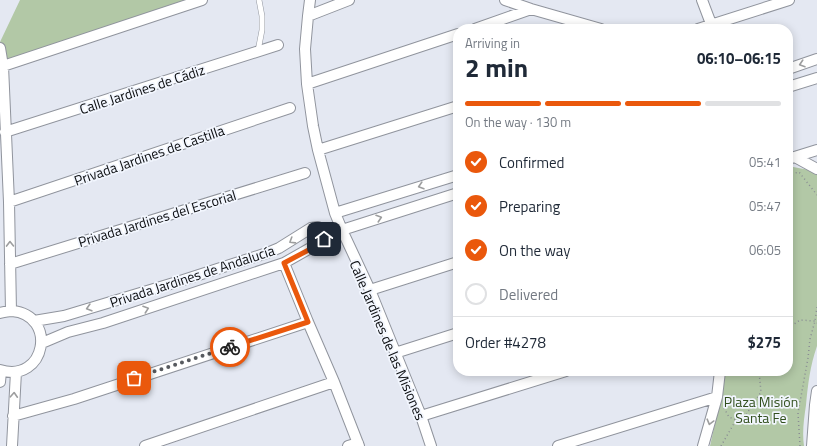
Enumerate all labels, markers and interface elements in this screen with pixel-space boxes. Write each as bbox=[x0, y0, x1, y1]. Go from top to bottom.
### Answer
text: Arriving in bbox=[465, 33, 520, 53]
text: 06:10–06:15 bbox=[697, 47, 781, 70]
text: 2 min bbox=[465, 48, 528, 87]
street label: Calle Jardines de Cádiz bbox=[77, 59, 207, 119]
one-way arrow bbox=[799, 59, 806, 68]
text: On the way · 130 m bbox=[465, 112, 571, 132]
street label: Privada Jardines de Castilla bbox=[71, 119, 227, 191]
icon: check bbox=[465, 151, 487, 173]
text: Confirmed bbox=[499, 151, 564, 174]
text: 05:41 bbox=[749, 152, 781, 172]
one-way arrow bbox=[417, 181, 424, 190]
street label: Privada Jardines del Escorial bbox=[75, 184, 239, 252]
icon: check bbox=[465, 195, 487, 217]
text: Preparing bbox=[499, 195, 560, 218]
text: 05:47 bbox=[749, 196, 781, 216]
one-way arrow bbox=[375, 214, 382, 223]
pin bbox=[307, 222, 341, 256]
icon: home bbox=[313, 228, 335, 250]
one-way arrow bbox=[289, 236, 296, 243]
street label: Privada Jardines de Andalucía bbox=[107, 239, 277, 313]
icon: check bbox=[465, 239, 487, 261]
text: On the way bbox=[499, 239, 571, 262]
text: 06:05 bbox=[749, 240, 781, 260]
one-way arrow bbox=[5, 241, 14, 247]
street label: Calle Jardines de las Misiones bbox=[345, 257, 431, 423]
text: Delivered bbox=[499, 283, 558, 306]
one-way arrow bbox=[86, 303, 93, 312]
one-way arrow bbox=[142, 305, 149, 314]
courier bbox=[210, 327, 250, 367]
text: Order #4278 bbox=[465, 331, 546, 354]
text: $275 bbox=[747, 331, 781, 354]
icon: bike bbox=[219, 336, 241, 358]
pin bbox=[117, 361, 151, 395]
icon: bag bbox=[123, 367, 145, 389]
park label: Plaza Misión Santa Fe bbox=[724, 391, 798, 428]
one-way arrow bbox=[10, 392, 19, 398]
one-way arrow bbox=[706, 419, 715, 426]

